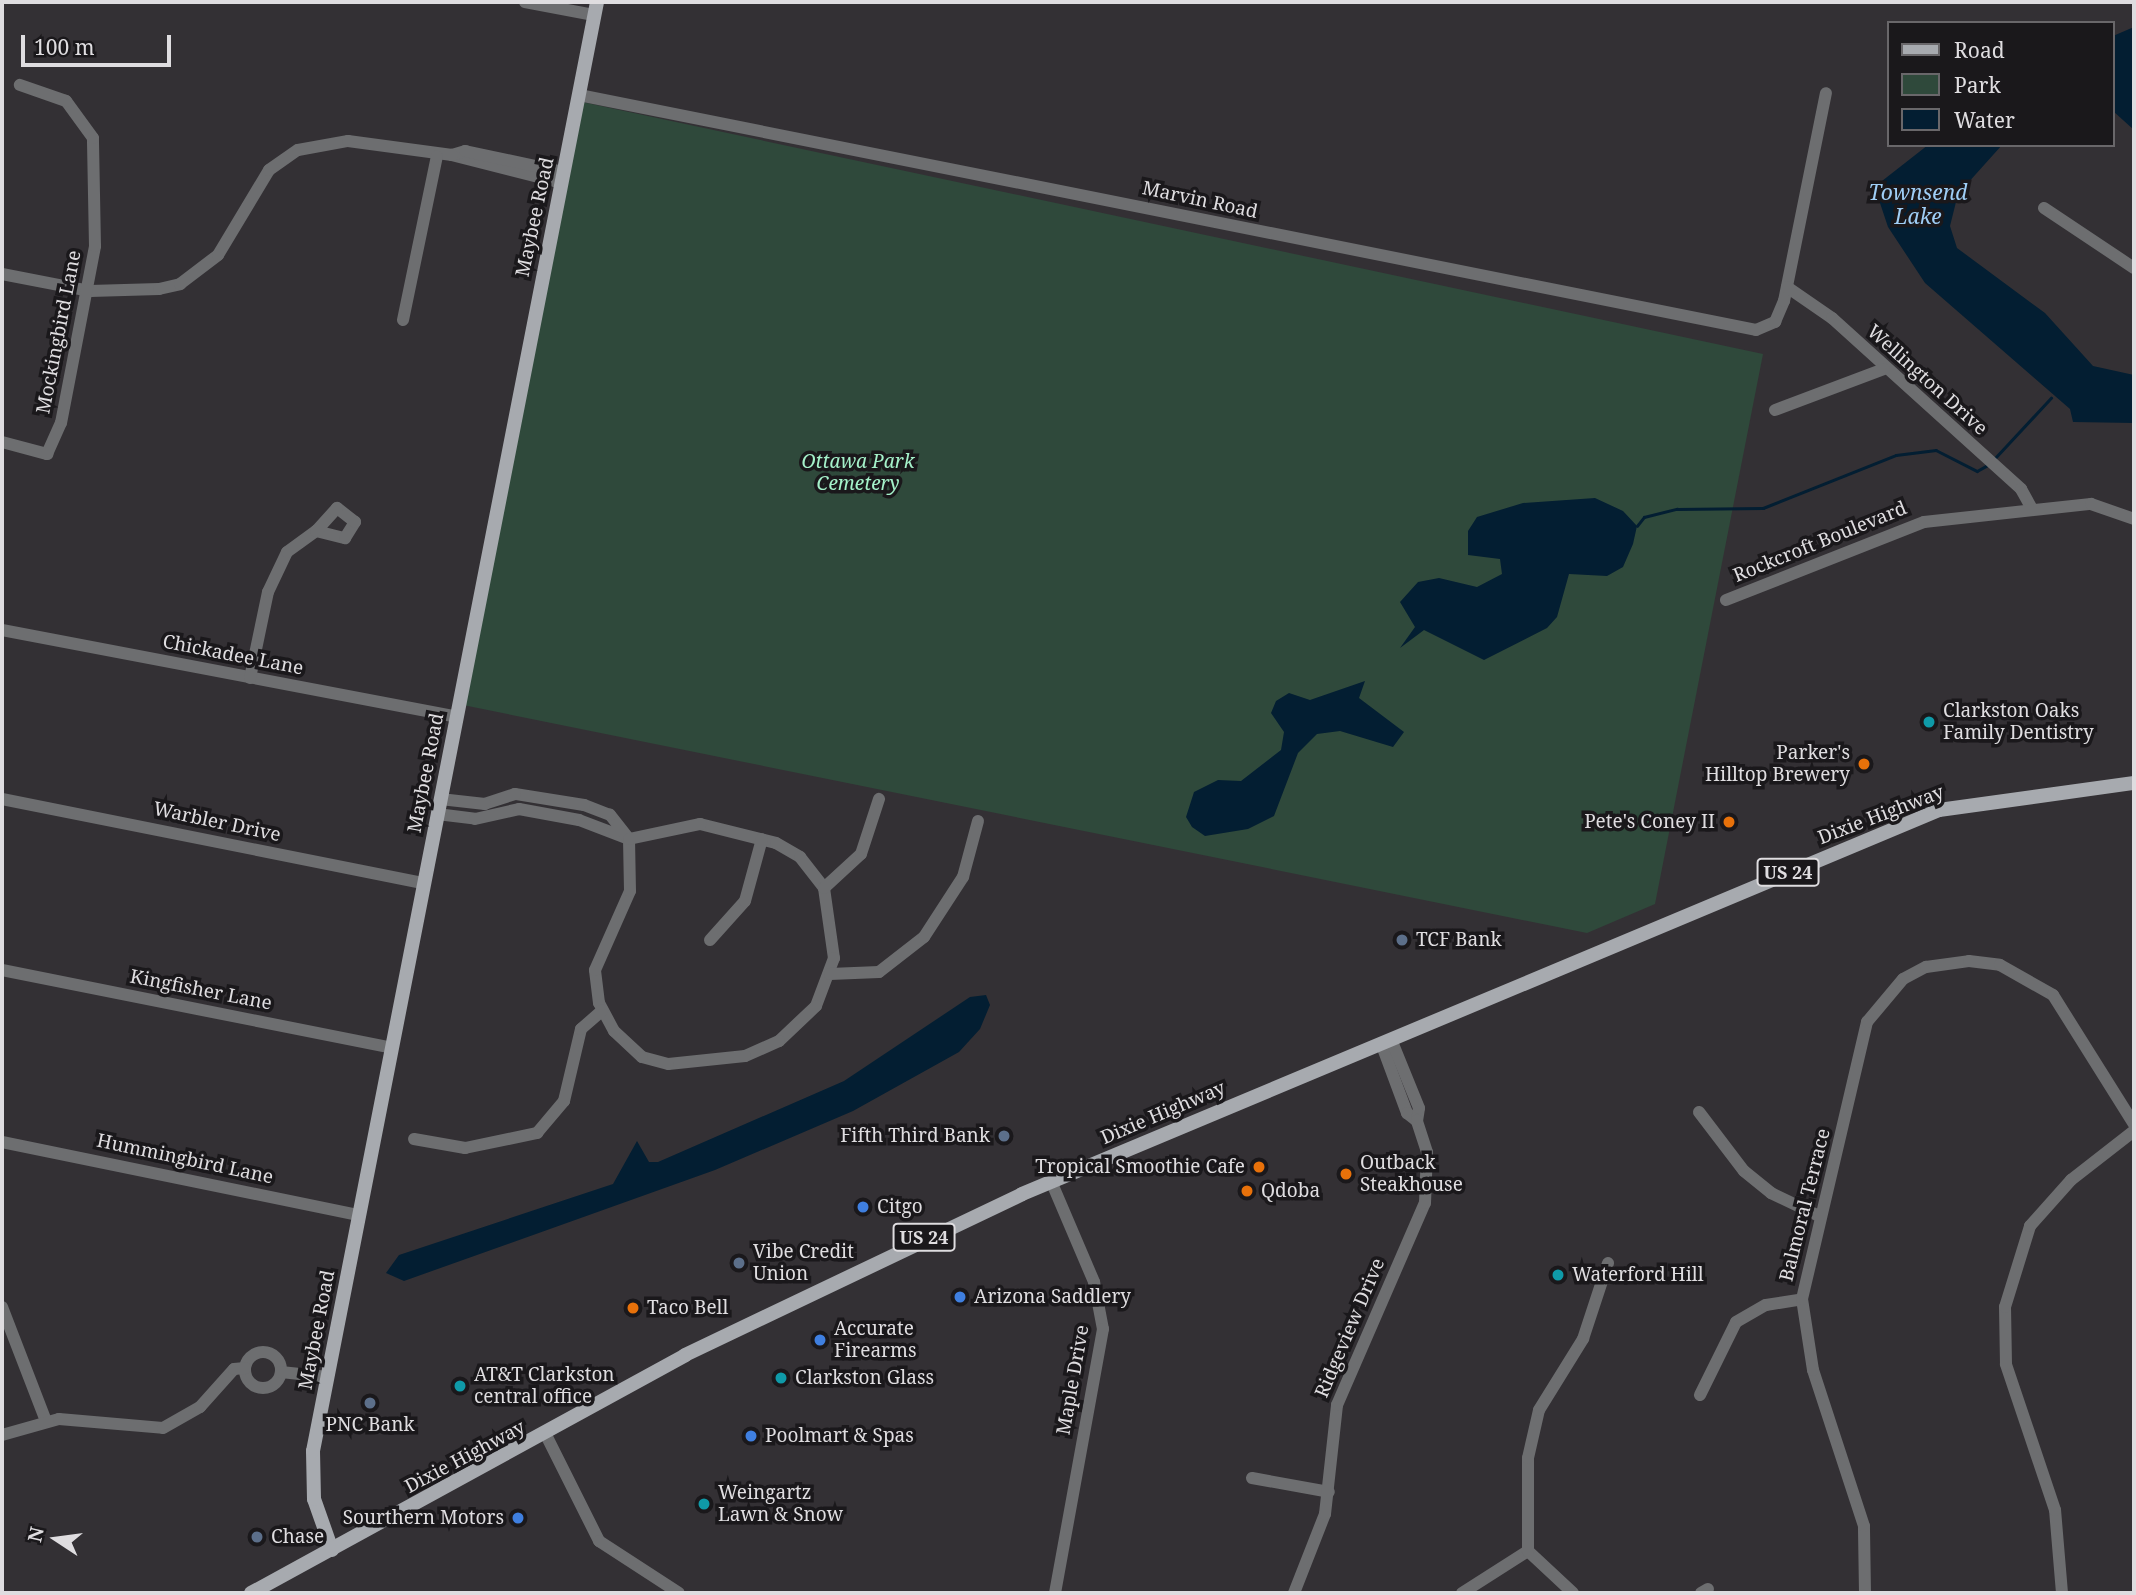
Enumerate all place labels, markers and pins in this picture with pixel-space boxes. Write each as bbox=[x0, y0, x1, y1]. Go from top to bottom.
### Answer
place label: Clarkston Oaks Family Dentistry bbox=[1943, 700, 2094, 744]
marker: Clarkston Oaks Family Dentistry bbox=[1921, 714, 1937, 730]
place label: Parker's Hilltop Brewery bbox=[1705, 742, 1850, 786]
marker: Parker's Hilltop Brewery bbox=[1856, 756, 1872, 772]
place label: Pete's Coney II bbox=[1584, 811, 1715, 833]
marker: Pete's Coney II bbox=[1721, 814, 1737, 830]
place label: TCF Bank bbox=[1416, 929, 1502, 951]
marker: TCF Bank bbox=[1394, 932, 1410, 948]
place label: Fifth Third Bank bbox=[840, 1125, 990, 1147]
marker: Fifth Third Bank bbox=[996, 1128, 1012, 1144]
place label: Outback Steakhouse bbox=[1360, 1152, 1463, 1196]
place label: Tropical Smoothie Cafe bbox=[1035, 1156, 1245, 1178]
marker: Tropical Smoothie Cafe bbox=[1251, 1159, 1267, 1175]
marker: Outback Steakhouse bbox=[1338, 1166, 1354, 1182]
place label: Qdoba bbox=[1261, 1180, 1320, 1202]
marker: Qdoba bbox=[1239, 1183, 1255, 1199]
place label: Citgo bbox=[877, 1196, 923, 1218]
marker: Citgo bbox=[855, 1199, 871, 1215]
place label: Vibe Credit Union bbox=[753, 1241, 854, 1285]
marker: Vibe Credit Union bbox=[731, 1255, 747, 1271]
place label: Waterford Hill bbox=[1572, 1264, 1704, 1286]
marker: Waterford Hill bbox=[1550, 1267, 1566, 1283]
place label: Arizona Saddlery bbox=[974, 1286, 1131, 1308]
marker: Arizona Saddlery bbox=[952, 1289, 968, 1305]
place label: Taco Bell bbox=[647, 1297, 728, 1319]
marker: Taco Bell bbox=[625, 1300, 641, 1316]
place label: Accurate Firearms bbox=[834, 1318, 917, 1362]
marker: Accurate Firearms bbox=[812, 1332, 828, 1348]
place label: AT&T Clarkston central office bbox=[474, 1364, 615, 1408]
place label: Clarkston Glass bbox=[795, 1367, 934, 1389]
marker: Clarkston Glass bbox=[773, 1370, 789, 1386]
marker: AT&T Clarkston central office bbox=[452, 1378, 468, 1394]
marker: PNC Bank bbox=[362, 1395, 378, 1411]
place label: PNC Bank bbox=[325, 1414, 415, 1436]
place label: Poolmart & Spas bbox=[765, 1425, 914, 1447]
marker: Poolmart & Spas bbox=[743, 1428, 759, 1444]
place label: Weingartz Lawn & Snow bbox=[718, 1482, 843, 1526]
marker: Weingartz Lawn & Snow bbox=[696, 1496, 712, 1512]
place label: Sourthern Motors bbox=[343, 1507, 504, 1529]
marker: Sourthern Motors bbox=[510, 1510, 526, 1526]
place label: Chase bbox=[271, 1526, 324, 1548]
marker: Chase bbox=[249, 1529, 265, 1545]

